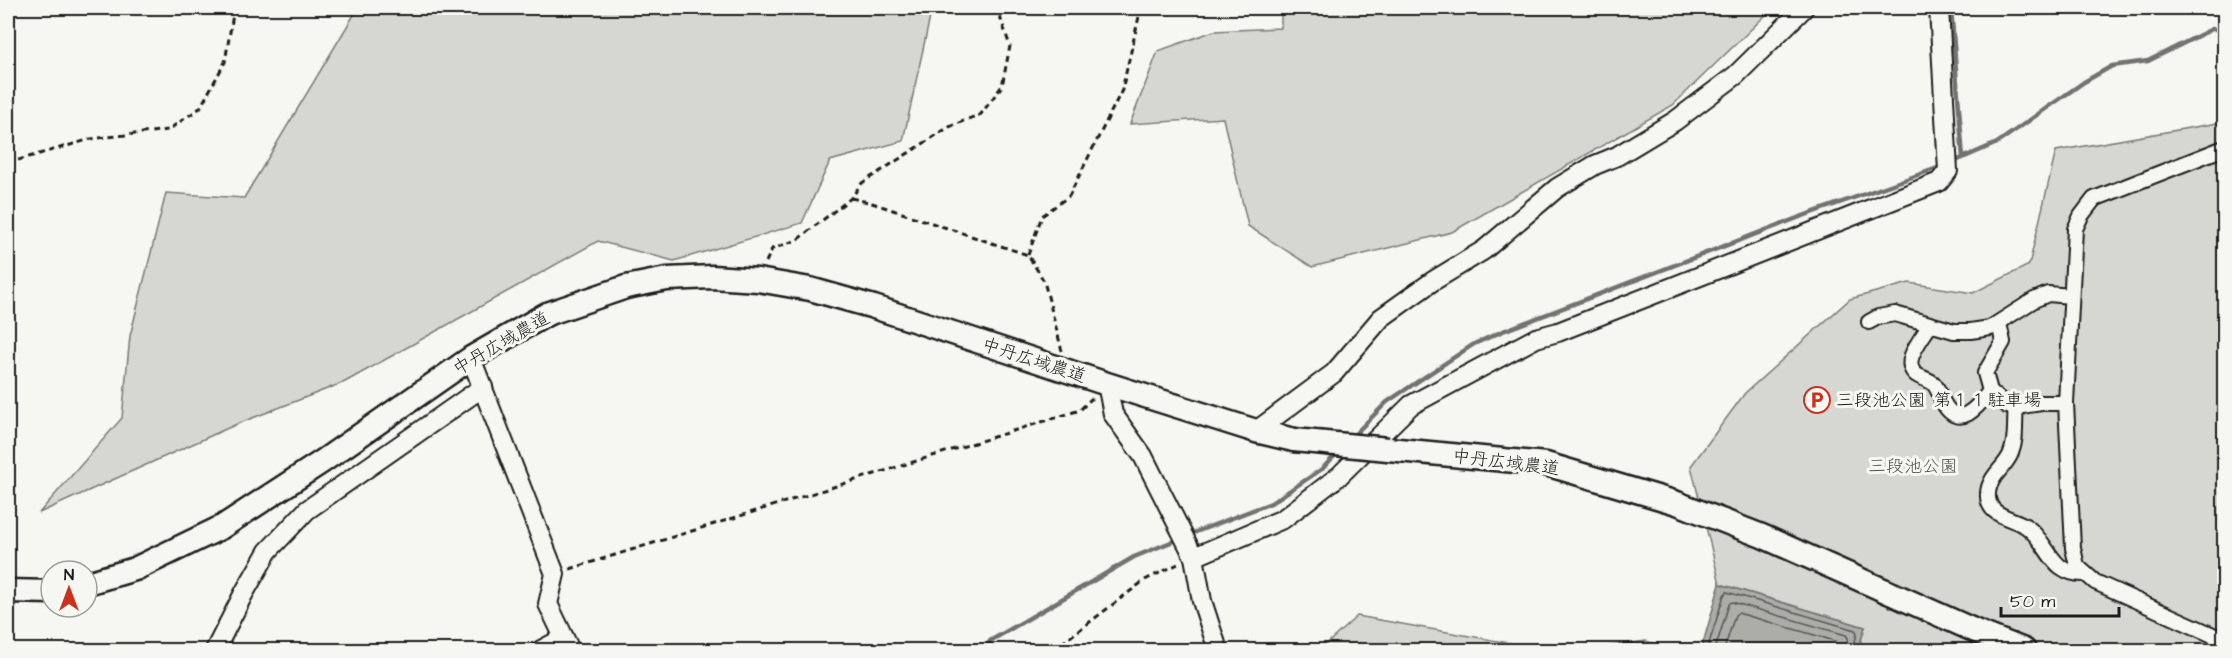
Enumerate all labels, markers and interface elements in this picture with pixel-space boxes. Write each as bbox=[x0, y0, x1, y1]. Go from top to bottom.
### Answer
street label: 中丹広域農道 bbox=[448, 306, 554, 381]
street label: 中丹広域農道 bbox=[979, 332, 1089, 389]
parking icon: 三段池公園 第１１駐車場 bbox=[1802, 385, 1832, 415]
place label: 三段池公園 第１１駐車場 bbox=[1836, 388, 2041, 413]
street label: 中丹広域農道 bbox=[1451, 444, 1561, 481]
park label: 三段池公園 bbox=[1868, 454, 1958, 479]
north arrow bbox=[39, 559, 99, 619]
text: N bbox=[64, 564, 74, 586]
scale bar bbox=[2001, 580, 2120, 618]
text: 50 m bbox=[2010, 589, 2055, 614]

